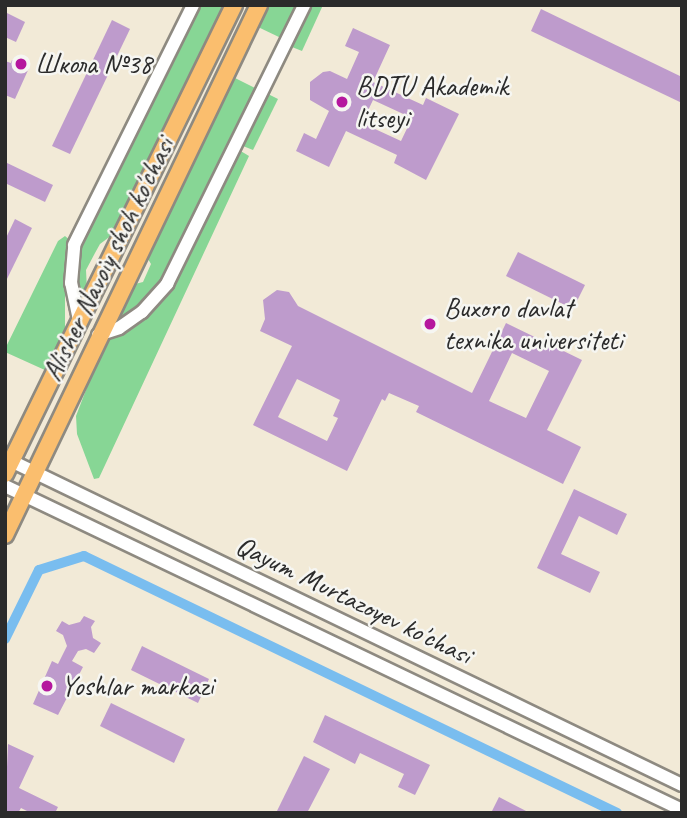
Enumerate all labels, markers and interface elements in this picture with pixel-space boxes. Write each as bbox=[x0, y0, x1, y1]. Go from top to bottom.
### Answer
place label: Школа №38 bbox=[35, 47, 152, 81]
marker: Школа №38 bbox=[13, 56, 29, 72]
place label: BDTU Akademik litseyi bbox=[356, 69, 508, 135]
marker: BDTU Akademik litseyi bbox=[334, 94, 350, 110]
street label: Alisher Navoiy shoh ko'chasi bbox=[35, 132, 181, 386]
place label: Buxoro davlat texnika universiteti bbox=[444, 291, 623, 357]
marker: Buxoro davlat texnika universiteti bbox=[422, 316, 438, 332]
street label: Qayum Murtazoyev ko'chasi bbox=[231, 528, 477, 672]
place label: Yoshlar markazi bbox=[61, 669, 212, 703]
marker: Yoshlar markazi bbox=[39, 678, 55, 694]

